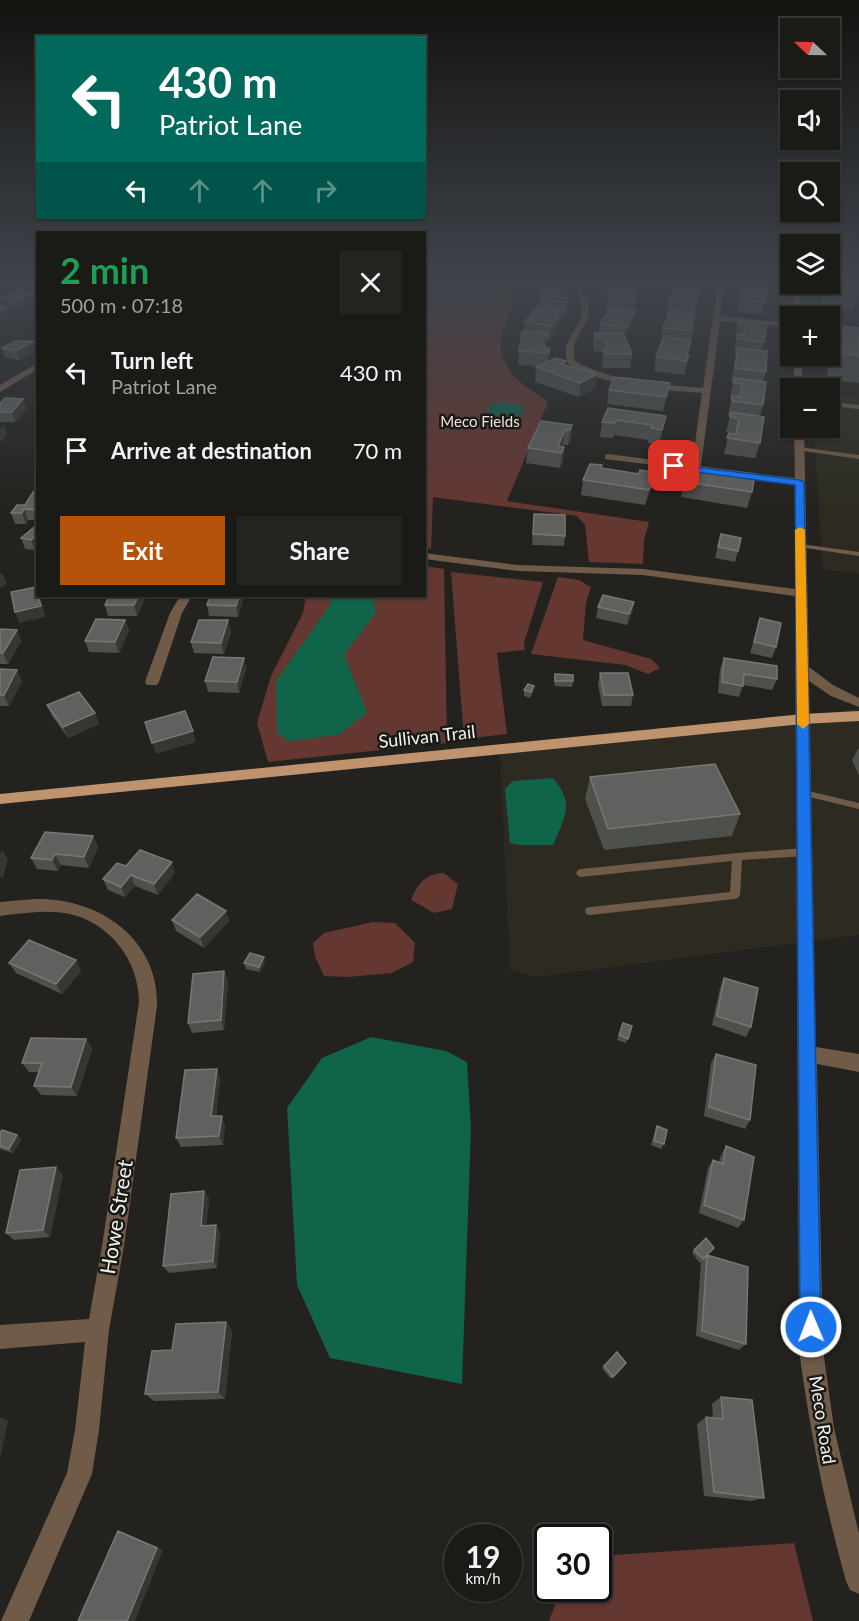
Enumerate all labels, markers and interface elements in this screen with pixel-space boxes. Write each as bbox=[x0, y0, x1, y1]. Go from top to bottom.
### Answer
north arrow bbox=[780, 18, 840, 78]
map controls bbox=[780, 18, 840, 438]
text: 430 m bbox=[159, 57, 277, 107]
icon: left bbox=[60, 60, 138, 138]
button: sound bbox=[780, 90, 840, 150]
text: Patriot Lane bbox=[159, 108, 302, 141]
button: search bbox=[780, 162, 840, 222]
icon: left bbox=[120, 174, 153, 207]
icon: ahead bbox=[183, 174, 216, 207]
icon: ahead bbox=[246, 174, 279, 207]
icon: right bbox=[309, 174, 342, 207]
button: layers bbox=[780, 234, 840, 294]
text: 2 min bbox=[60, 248, 149, 292]
button: close bbox=[339, 251, 402, 314]
text: 500 m · 07:18 bbox=[60, 293, 183, 317]
button: + bbox=[780, 306, 840, 366]
text: Turn left bbox=[111, 347, 193, 374]
icon: left bbox=[60, 356, 93, 389]
text: 430 m bbox=[340, 359, 402, 386]
text: Patriot Lane bbox=[111, 374, 217, 398]
button: − bbox=[780, 378, 840, 438]
park label: Meco Fields bbox=[440, 412, 520, 430]
icon: arrive bbox=[60, 434, 93, 467]
text: Arrive at destination bbox=[111, 437, 312, 464]
text: 70 m bbox=[353, 437, 402, 464]
pin bbox=[648, 440, 699, 491]
icon: arrive bbox=[657, 449, 690, 482]
button: Exit bbox=[60, 516, 225, 585]
button: Share bbox=[237, 516, 402, 585]
street label: Sullivan Trail bbox=[377, 720, 476, 752]
street label: Howe Street bbox=[94, 1157, 137, 1276]
position arrow bbox=[779, 1295, 843, 1359]
street label: Meco Road bbox=[805, 1374, 841, 1466]
speed limit sign: 30 bbox=[534, 1524, 612, 1602]
text: 19 bbox=[466, 1538, 500, 1574]
text: km/h bbox=[465, 1569, 501, 1587]

